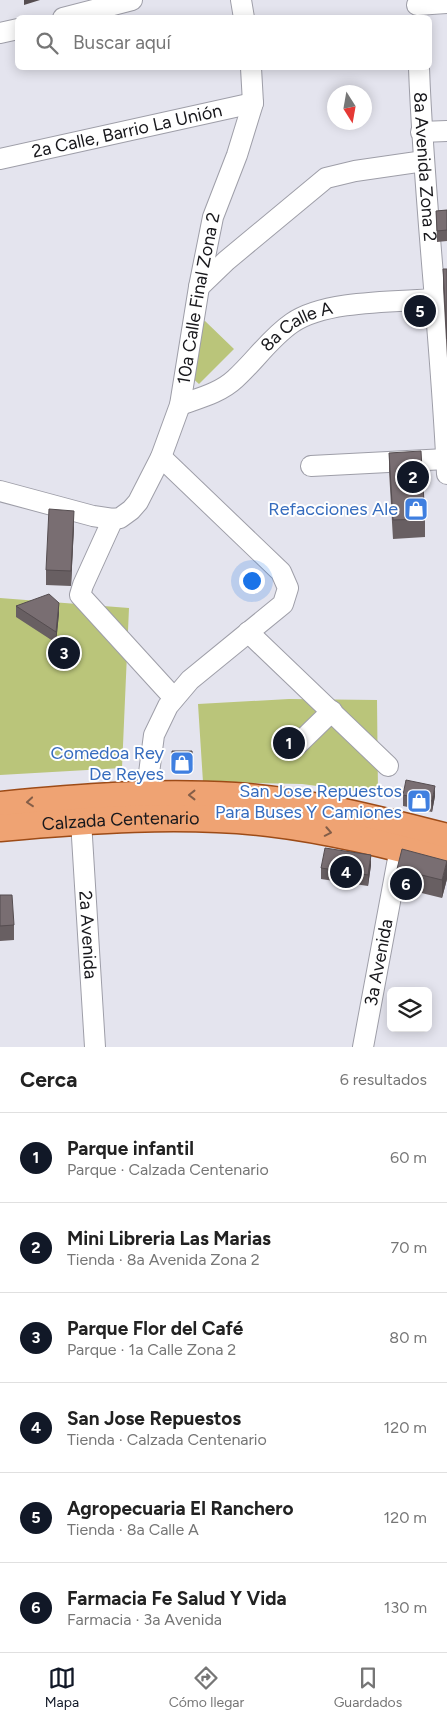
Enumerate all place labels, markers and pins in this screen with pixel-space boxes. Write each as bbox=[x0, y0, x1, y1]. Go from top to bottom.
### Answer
pin: 5 bbox=[404, 292, 436, 330]
pin: 2 bbox=[397, 458, 429, 496]
shop icon: Refacciones Ale bbox=[403, 496, 429, 522]
place label: Refacciones Ale bbox=[268, 498, 398, 520]
pin: 3 bbox=[48, 634, 80, 672]
pin: 1 bbox=[273, 724, 305, 762]
place label: Comedoa Rey De Reyes bbox=[50, 742, 165, 785]
shop icon: Comedoa Rey De Reyes bbox=[169, 750, 195, 776]
place label: San Jose Repuestos Para Buses Y Camiones bbox=[215, 780, 402, 823]
shop icon: San Jose Repuestos Para Buses Y Camiones bbox=[406, 788, 432, 814]
pin: 4 bbox=[330, 853, 362, 891]
pin: 6 bbox=[390, 865, 422, 903]

